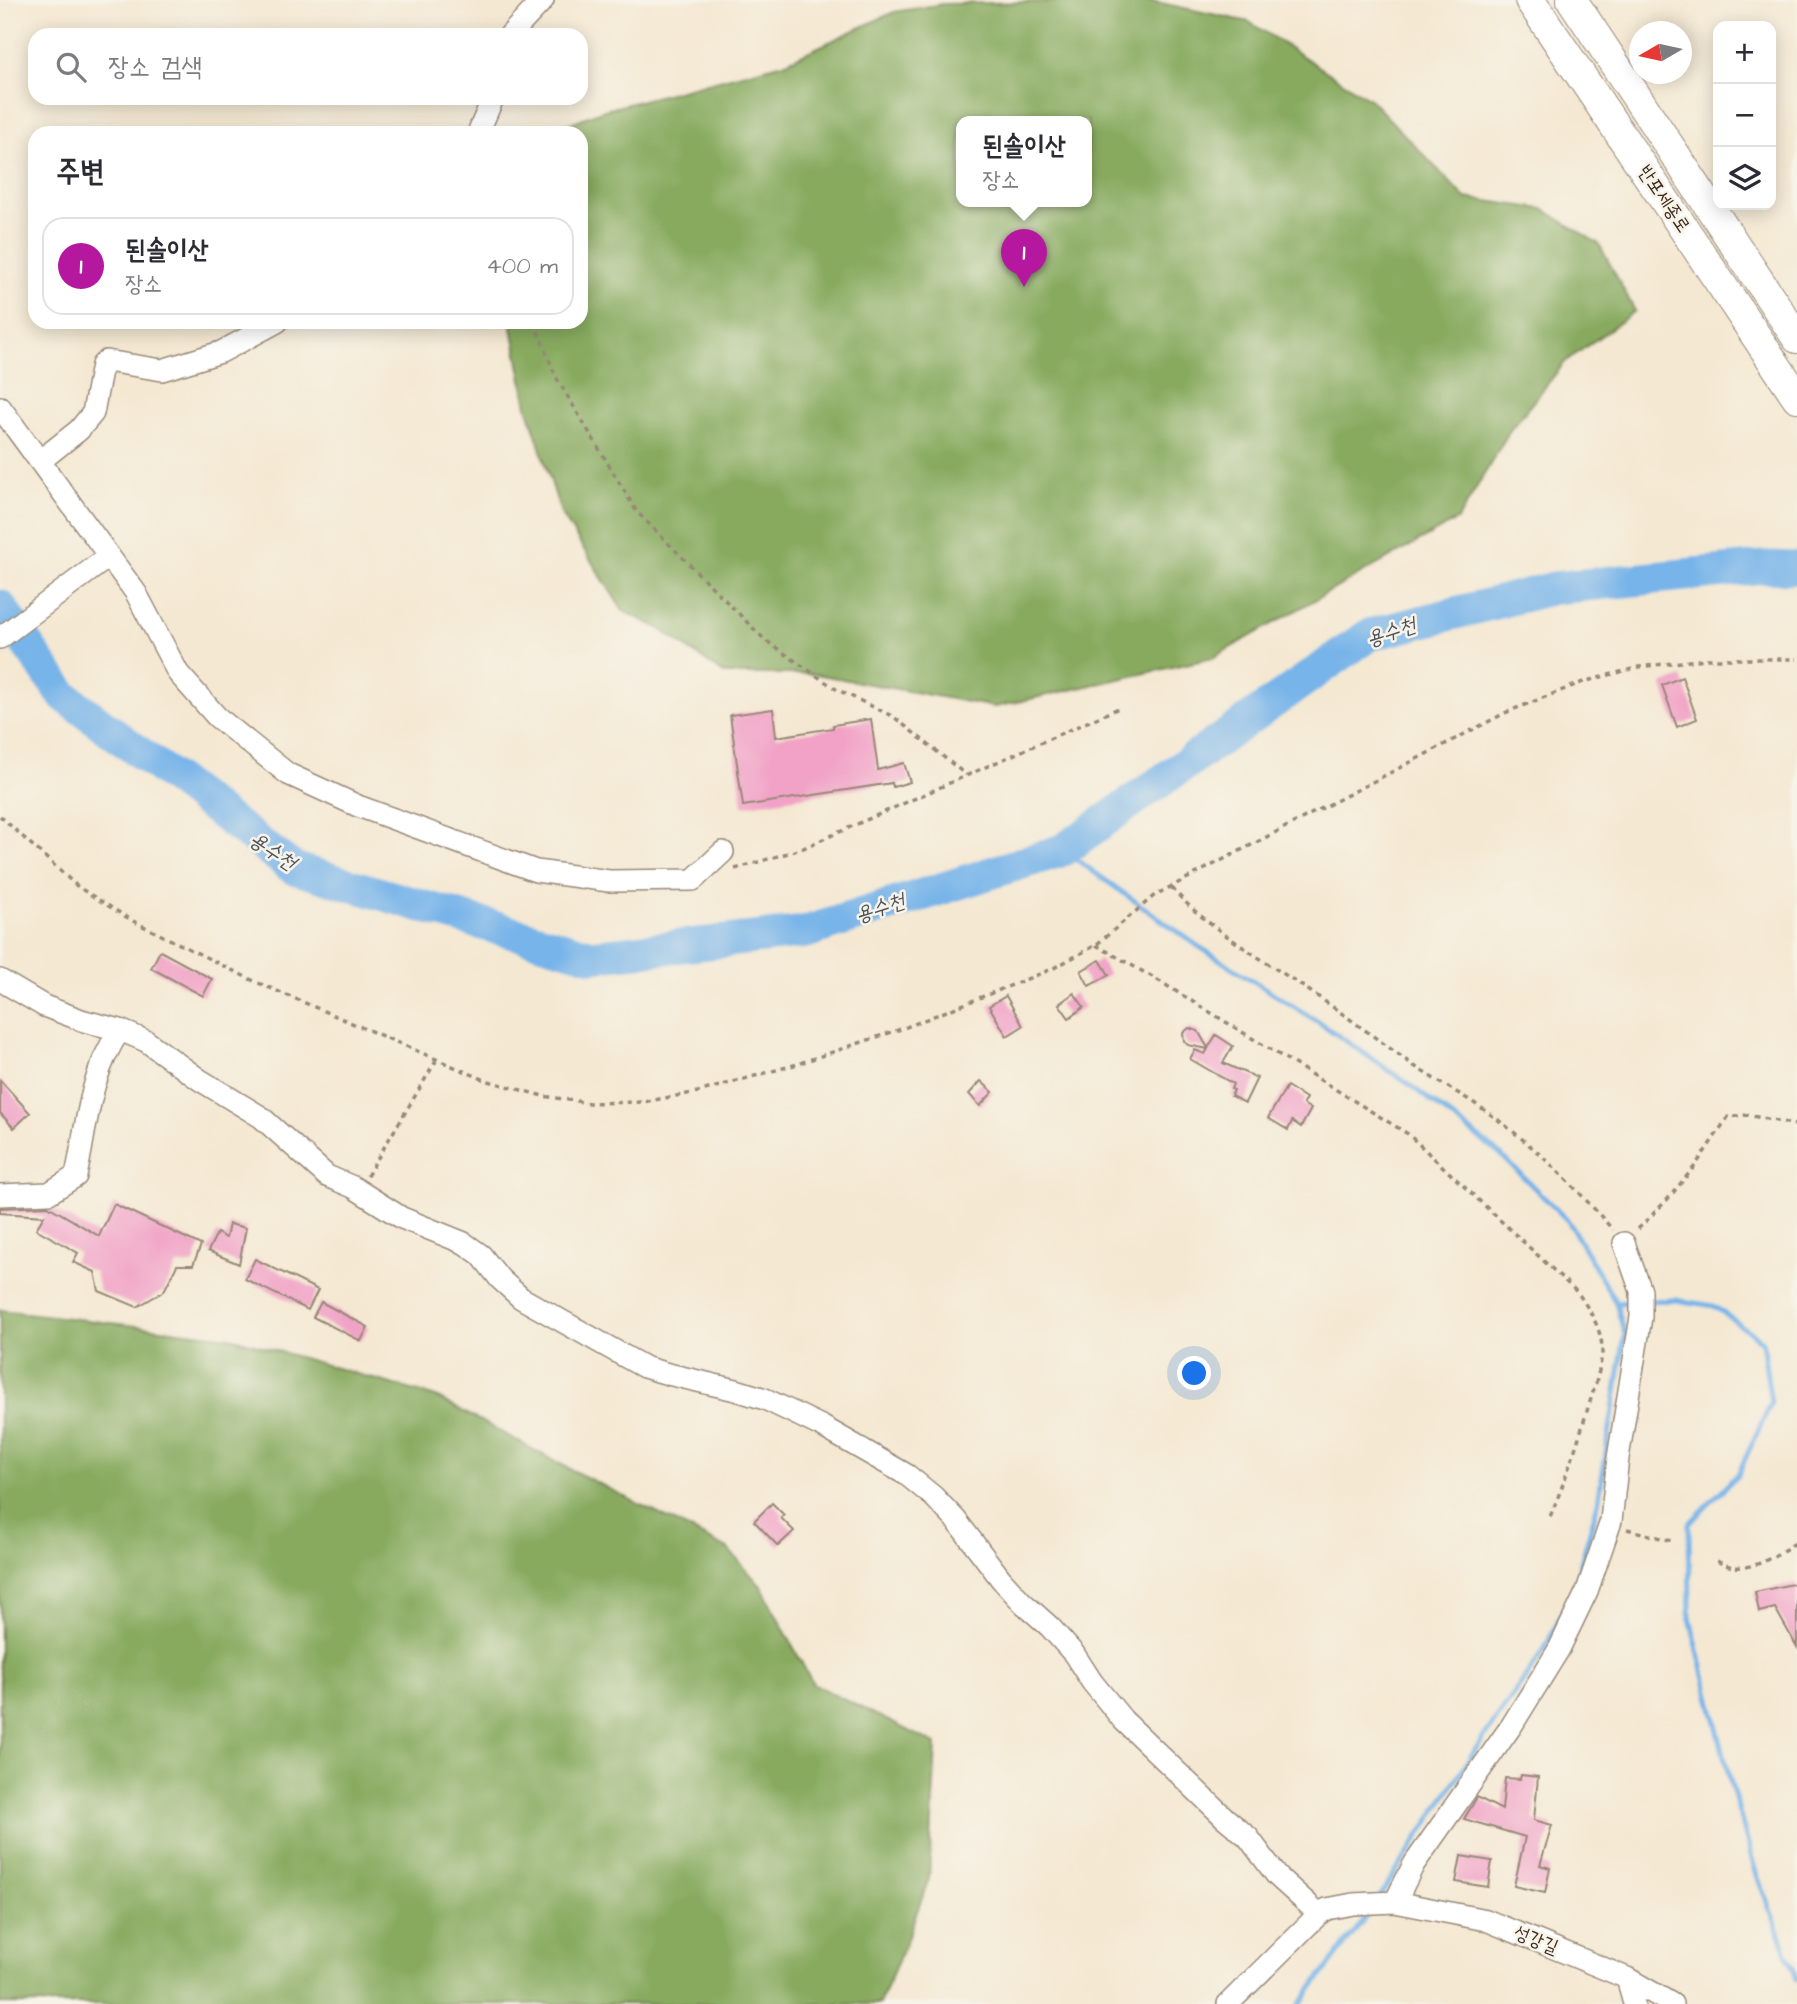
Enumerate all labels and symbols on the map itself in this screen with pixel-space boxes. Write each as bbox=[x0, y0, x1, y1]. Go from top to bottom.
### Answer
north arrow bbox=[1629, 21, 1692, 84]
street label: 반포세종로 bbox=[1631, 160, 1697, 238]
pin: 1 bbox=[1001, 229, 1047, 287]
water label: 용수천 bbox=[1362, 610, 1422, 654]
water label: 용수천 bbox=[244, 825, 304, 878]
water label: 용수천 bbox=[851, 886, 911, 930]
your location bbox=[1177, 1356, 1211, 1390]
street label: 성강길 bbox=[1510, 1919, 1562, 1961]

